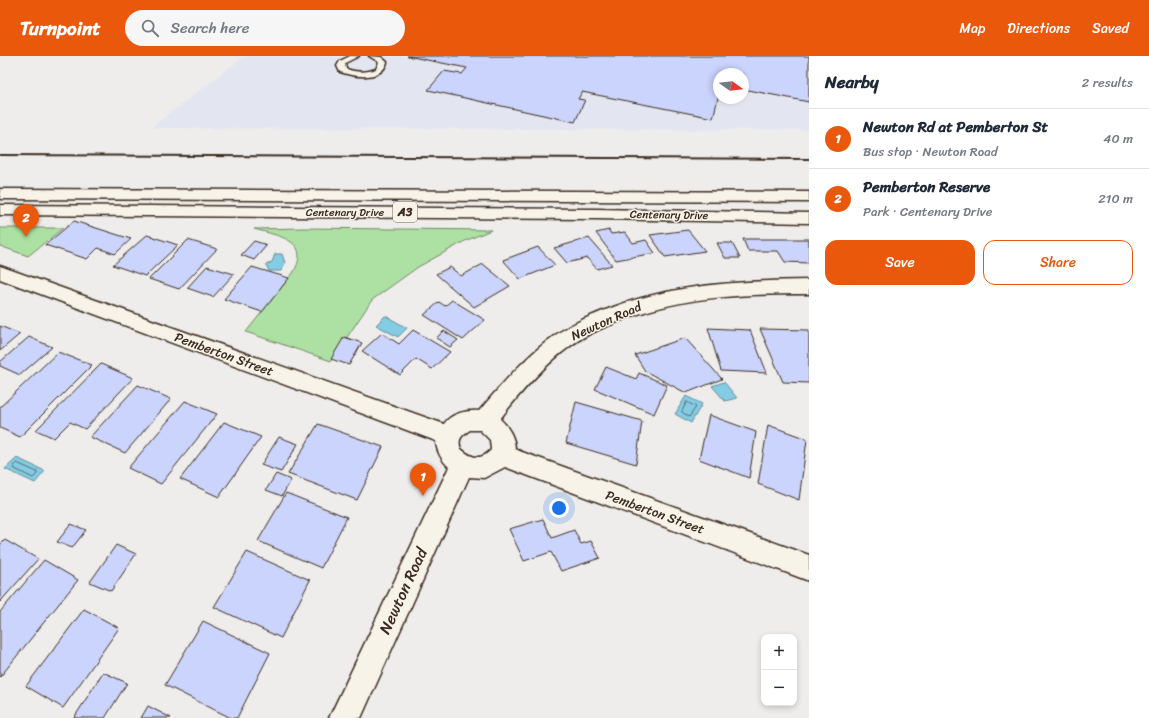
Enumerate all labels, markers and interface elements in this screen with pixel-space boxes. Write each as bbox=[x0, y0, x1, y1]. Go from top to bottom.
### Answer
search box bbox=[125, 10, 405, 46]
text: Turnpoint bbox=[20, 12, 101, 45]
text: Search here bbox=[171, 15, 250, 41]
text: Map bbox=[959, 16, 985, 41]
text: Directions bbox=[1007, 16, 1070, 41]
text: Saved bbox=[1092, 16, 1129, 41]
icon: search bbox=[139, 17, 161, 39]
text: Nearby bbox=[825, 67, 879, 97]
north arrow bbox=[713, 68, 749, 104]
text: 2 results bbox=[1082, 71, 1133, 94]
text: Newton Rd at Pemberton St bbox=[863, 114, 1048, 140]
text: 1 bbox=[835, 127, 841, 150]
text: 40 m bbox=[1103, 127, 1133, 150]
text: Bus stop · Newton Road bbox=[863, 140, 998, 163]
text: Pemberton Reserve bbox=[863, 174, 990, 200]
text: 2 bbox=[834, 187, 842, 210]
text: 210 m bbox=[1098, 187, 1133, 210]
text: Park · Centenary Drive bbox=[863, 200, 993, 223]
road number: A3 bbox=[393, 202, 417, 222]
street label: Centenary Drive bbox=[306, 203, 385, 222]
pin: 2 bbox=[13, 204, 39, 237]
street label: Centenary Drive bbox=[630, 205, 709, 225]
button: Save bbox=[825, 240, 975, 285]
button: Share bbox=[983, 240, 1133, 285]
street label: Newton Road bbox=[567, 295, 646, 347]
street label: Pemberton Street bbox=[171, 325, 277, 383]
pin: 1 bbox=[410, 463, 436, 496]
street label: Pemberton Street bbox=[602, 483, 708, 541]
your location bbox=[549, 498, 569, 518]
street label: Newton Road bbox=[370, 542, 436, 639]
map controls bbox=[761, 634, 797, 706]
button: + bbox=[761, 634, 797, 670]
button: − bbox=[761, 670, 797, 706]

